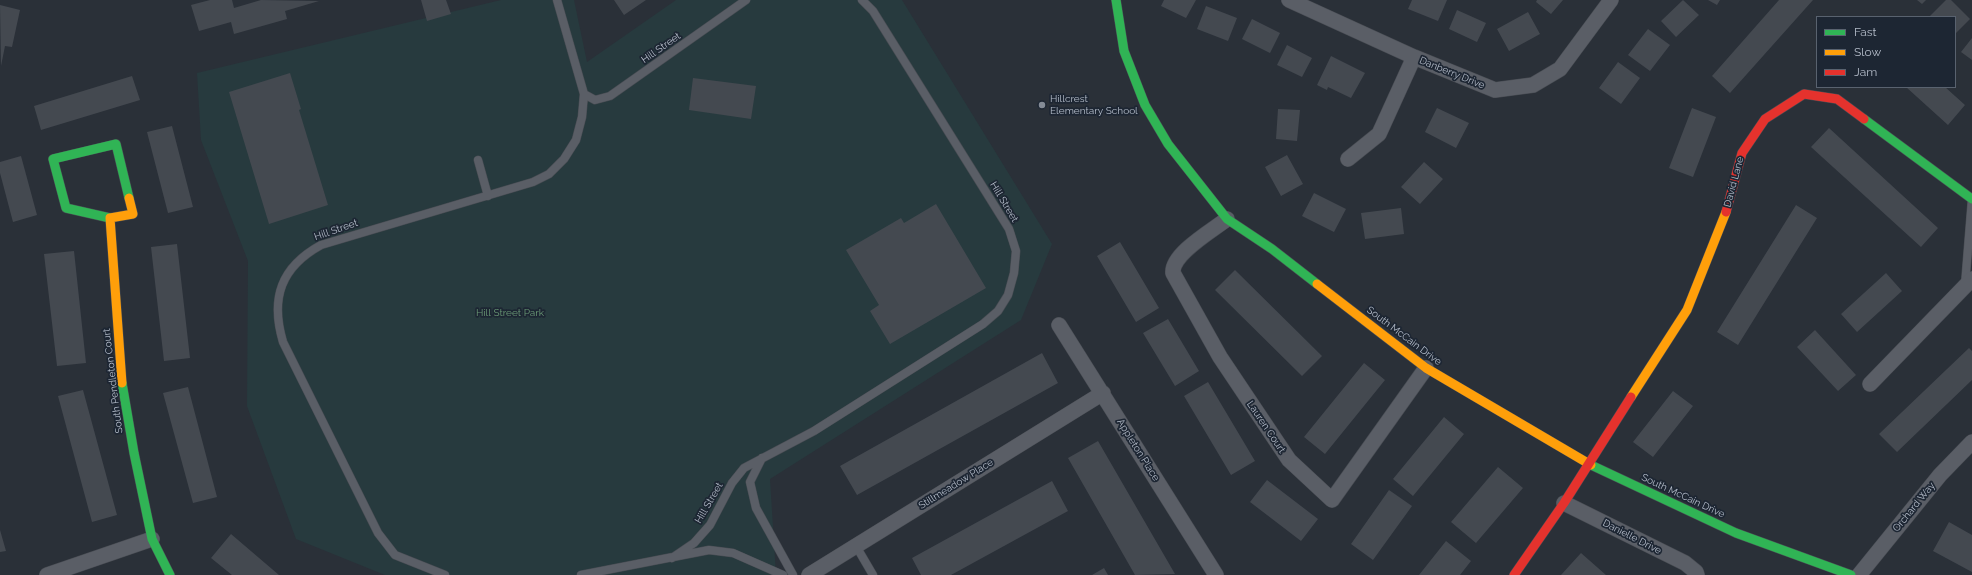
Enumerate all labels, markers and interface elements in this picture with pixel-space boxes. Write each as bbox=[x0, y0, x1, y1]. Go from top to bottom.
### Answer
legend bbox=[1816, 16, 1956, 88]
text: Fast bbox=[1854, 25, 1877, 39]
street label: Hill Street bbox=[639, 30, 683, 66]
text: Slow bbox=[1854, 45, 1881, 59]
street label: Danberry Drive bbox=[1418, 54, 1486, 92]
text: Jam bbox=[1854, 65, 1877, 79]
place label: Hillcrest Elementary School bbox=[1050, 93, 1138, 116]
marker: Hillcrest Elementary School bbox=[1037, 100, 1047, 110]
street label: David Lane bbox=[1722, 155, 1746, 209]
street label: Hill Street bbox=[987, 180, 1021, 224]
street label: Hill Street bbox=[313, 217, 359, 243]
street label: South McCain Drive bbox=[1364, 304, 1444, 368]
park label: Hill Street Park bbox=[476, 307, 544, 319]
street label: South Pendleton Court bbox=[101, 328, 125, 434]
street label: Lauren Court bbox=[1244, 399, 1288, 455]
street label: Appleton Place bbox=[1114, 417, 1162, 483]
street label: Stillmeadow Place bbox=[916, 456, 996, 512]
street label: South McCain Drive bbox=[1639, 471, 1727, 521]
street label: Hill Street bbox=[692, 480, 726, 526]
street label: Orchard Way bbox=[1890, 480, 1938, 534]
street label: Danielle Drive bbox=[1601, 517, 1663, 557]

